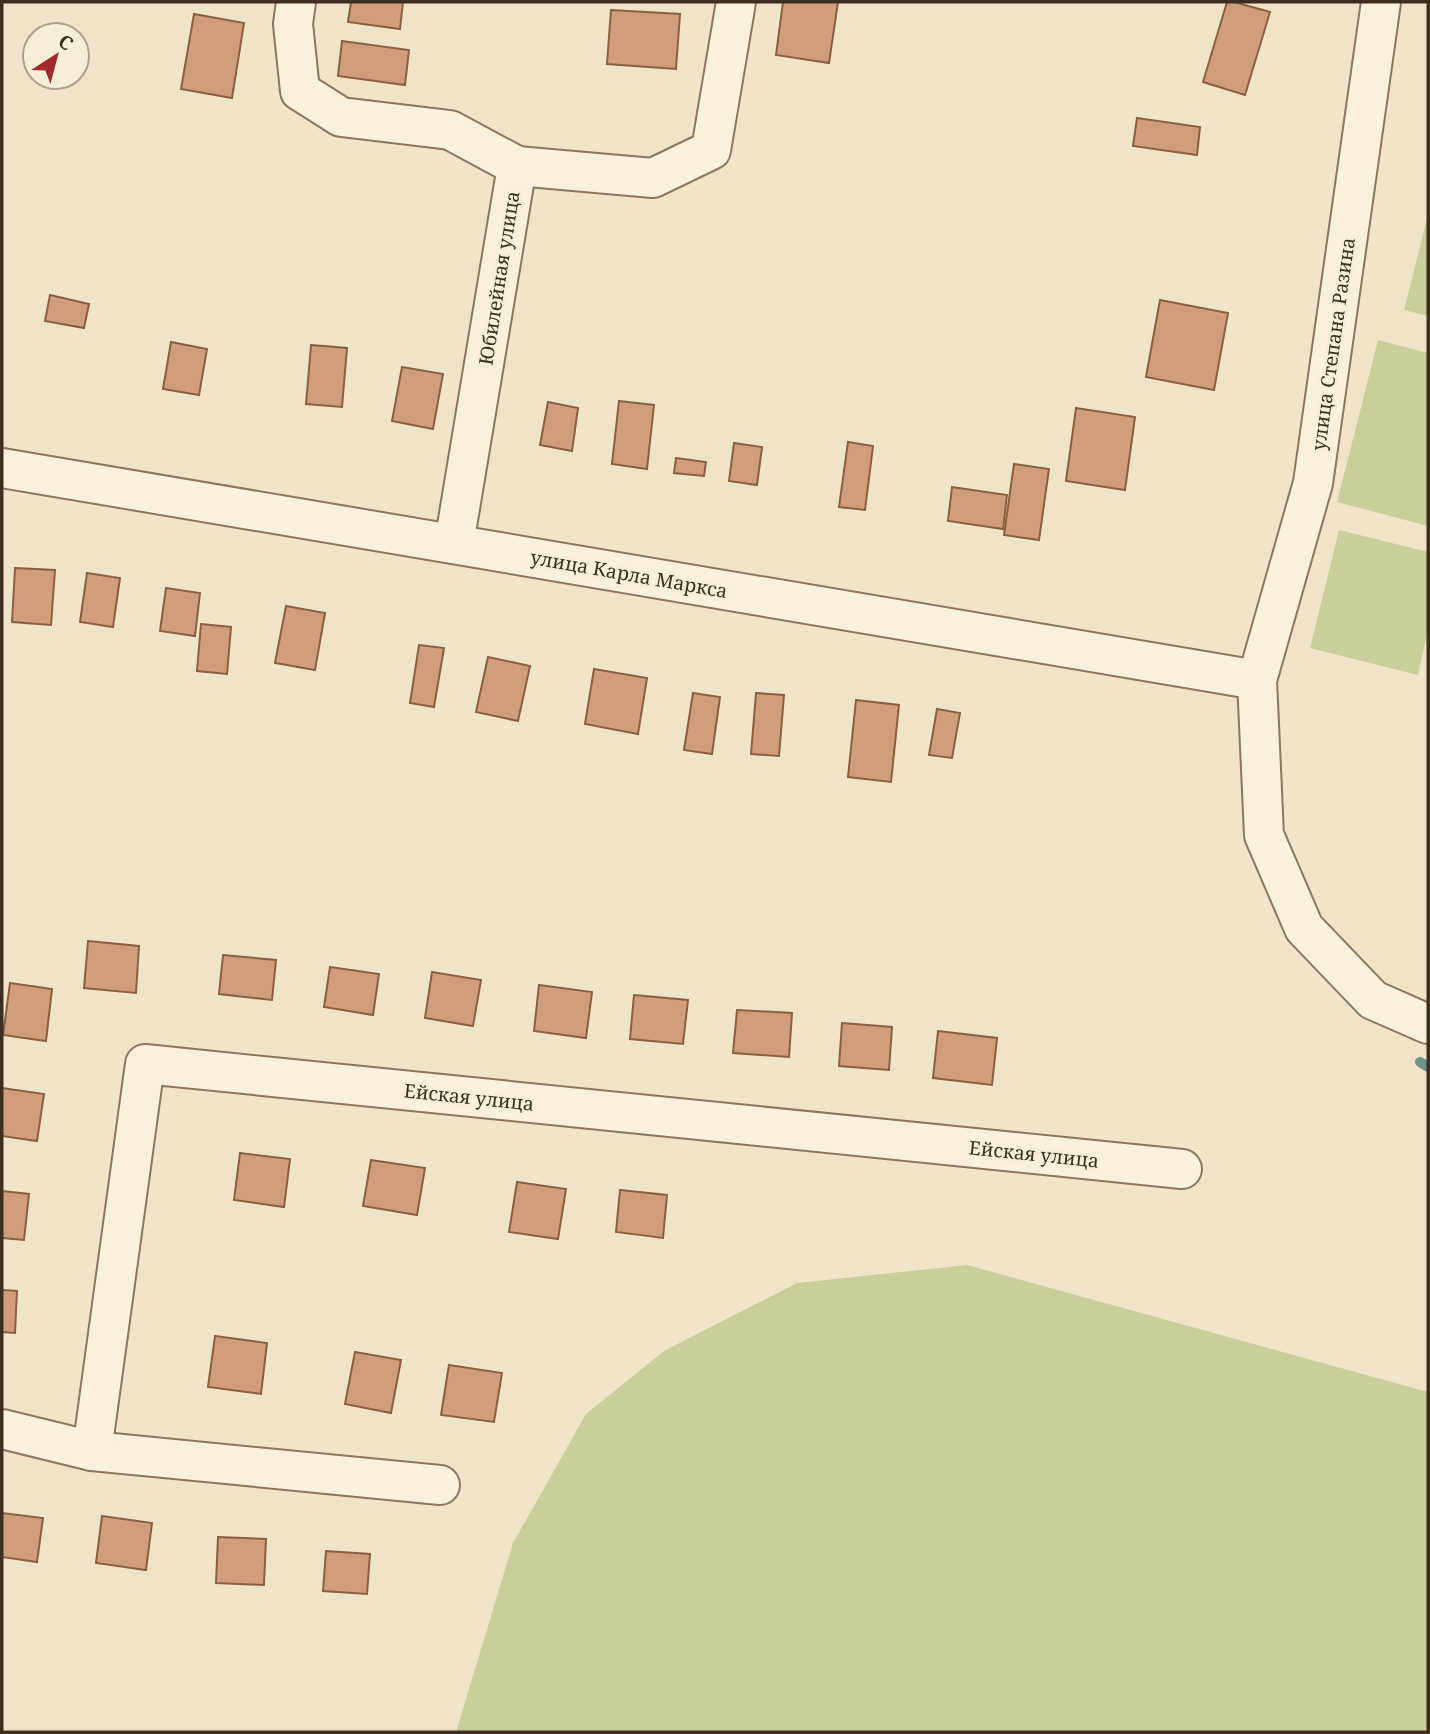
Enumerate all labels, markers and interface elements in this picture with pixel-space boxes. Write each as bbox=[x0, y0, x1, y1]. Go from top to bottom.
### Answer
north arrow bbox=[21, 21, 91, 91]
text: С bbox=[53, 28, 79, 56]
street label: Юбилейная улица bbox=[472, 189, 526, 367]
street label: улица Степана Разина bbox=[1305, 236, 1361, 452]
street label: улица Карла Маркса bbox=[528, 544, 730, 604]
street label: Ейская улица bbox=[403, 1077, 535, 1117]
street label: Ейская улица bbox=[968, 1134, 1100, 1174]

